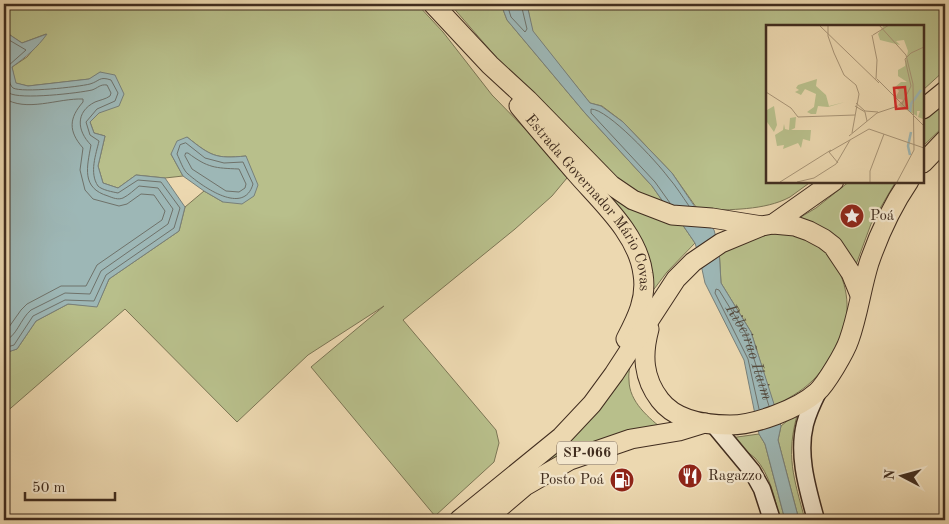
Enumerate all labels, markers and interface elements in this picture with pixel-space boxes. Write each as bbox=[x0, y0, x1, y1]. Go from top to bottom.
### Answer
inset map bbox=[766, 25, 924, 182]
street label: Estrada Governador Mário Covas bbox=[522, 112, 652, 291]
place icon: Poá bbox=[839, 203, 865, 229]
place label: Poá bbox=[870, 209, 895, 224]
water label: Ribeirão Itaim bbox=[721, 301, 775, 402]
road number: SP-066 bbox=[557, 442, 617, 464]
north arrow bbox=[876, 452, 926, 502]
restaurant icon: Ragazzo bbox=[677, 463, 703, 489]
fuel station icon: Posto Poá bbox=[609, 467, 635, 493]
text: N bbox=[883, 468, 898, 481]
scale bar bbox=[25, 469, 115, 501]
place label: Ragazzo bbox=[708, 469, 762, 484]
place label: Posto Poá bbox=[539, 473, 605, 488]
text: 50 m bbox=[32, 481, 66, 496]

